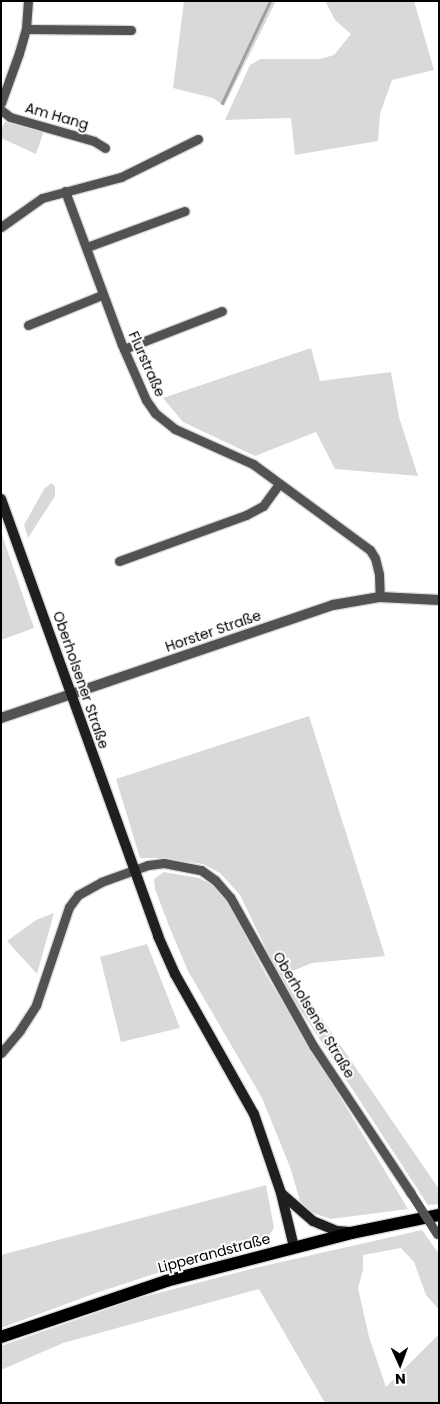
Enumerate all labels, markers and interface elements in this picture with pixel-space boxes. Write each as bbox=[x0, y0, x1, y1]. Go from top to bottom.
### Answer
street label: Am Hang bbox=[23, 99, 91, 133]
street label: Flurstraße bbox=[125, 329, 169, 399]
street label: Horster Straße bbox=[163, 607, 263, 655]
street label: Oberholsener Straße bbox=[50, 609, 112, 751]
street label: Oberholsener Straße bbox=[270, 949, 358, 1081]
street label: Lipperandstraße bbox=[156, 1230, 272, 1276]
north arrow bbox=[375, 1339, 425, 1389]
text: N bbox=[395, 1369, 406, 1389]

